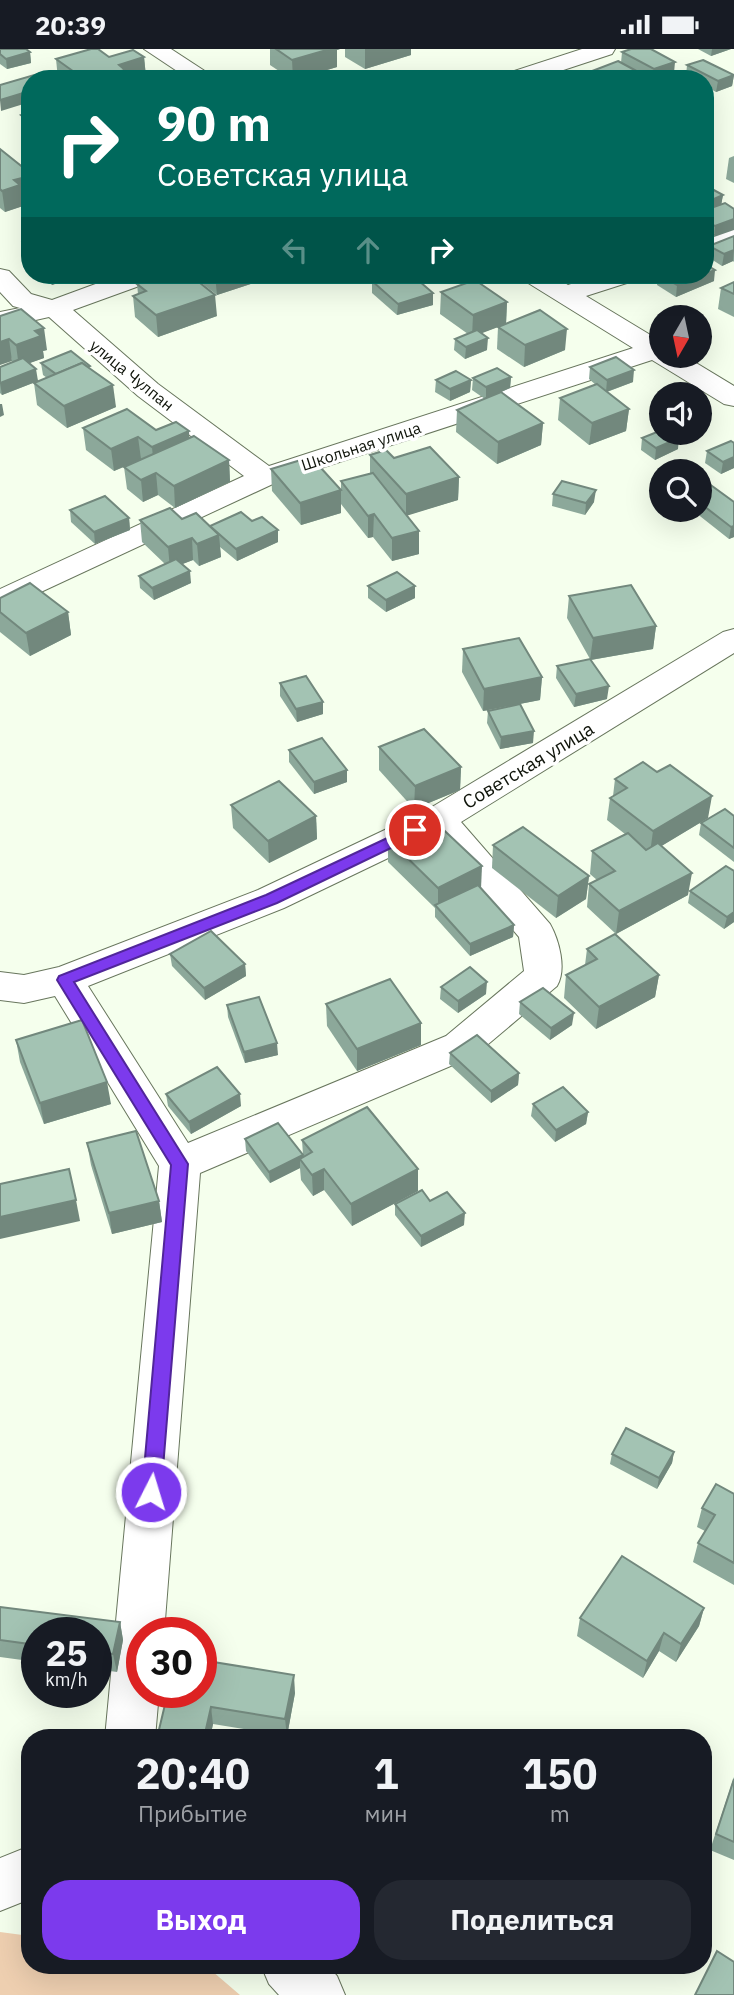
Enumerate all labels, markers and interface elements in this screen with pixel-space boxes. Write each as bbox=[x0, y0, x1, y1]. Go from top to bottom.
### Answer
text: 20:39 bbox=[35, 8, 106, 42]
text: 90 m bbox=[157, 91, 271, 154]
icon: right bbox=[42, 98, 133, 189]
text: Советская улица bbox=[157, 153, 408, 195]
icon: left bbox=[276, 231, 314, 269]
icon: ahead bbox=[349, 231, 387, 269]
icon: right bbox=[422, 231, 460, 269]
north arrow bbox=[649, 305, 712, 367]
map controls bbox=[649, 305, 712, 522]
street label: улица Чулпан bbox=[86, 335, 178, 415]
button: sound bbox=[649, 382, 712, 445]
street label: Школьная улица bbox=[299, 417, 424, 475]
button: search bbox=[649, 459, 712, 522]
street label: Советская улица bbox=[458, 716, 598, 814]
pin bbox=[385, 800, 445, 860]
icon: arrive bbox=[396, 811, 434, 849]
position arrow bbox=[114, 1455, 188, 1529]
speed limit sign: 30 bbox=[126, 1617, 217, 1708]
text: 25 bbox=[45, 1630, 88, 1676]
text: km/h bbox=[45, 1668, 88, 1691]
text: 20:40 bbox=[135, 1746, 250, 1801]
text: 1 bbox=[373, 1746, 399, 1801]
text: 150 bbox=[522, 1746, 598, 1801]
text: Прибытие bbox=[138, 1798, 247, 1828]
text: мин bbox=[364, 1798, 408, 1828]
text: m bbox=[550, 1798, 570, 1828]
button: Выход bbox=[42, 1880, 360, 1960]
button: Поделиться bbox=[374, 1880, 691, 1960]

